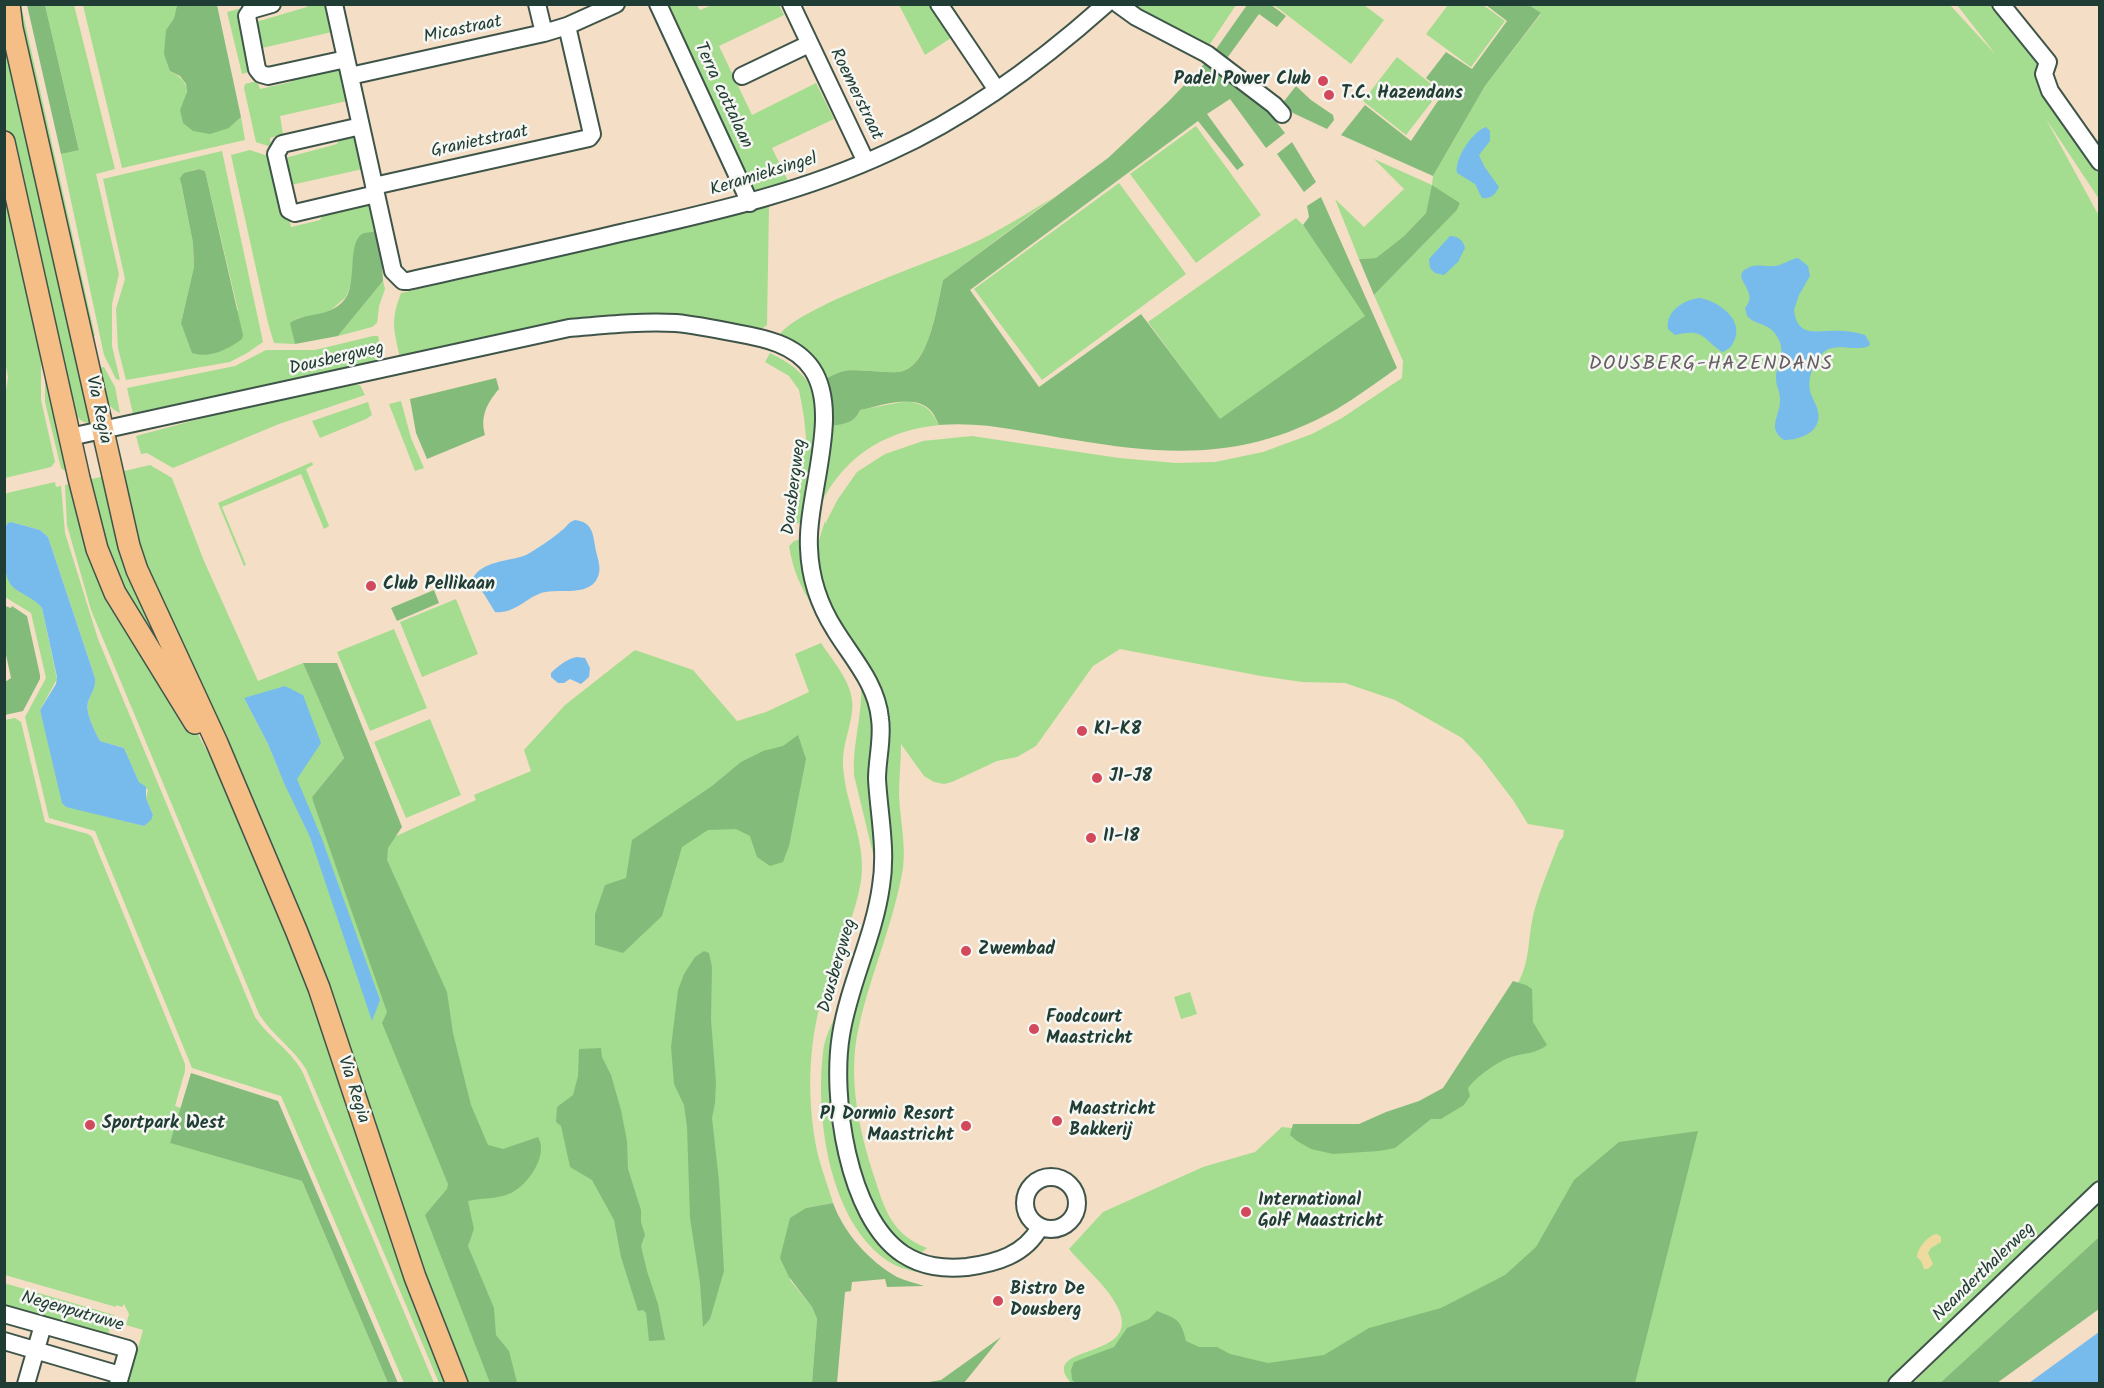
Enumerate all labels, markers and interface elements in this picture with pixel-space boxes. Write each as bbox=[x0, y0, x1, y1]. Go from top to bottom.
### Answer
street label: Micastraat bbox=[422, 12, 504, 50]
street label: Terra cottalaan bbox=[688, 39, 756, 153]
street label: Roemerstraat bbox=[823, 46, 887, 144]
place label: Padel Power Club bbox=[1174, 70, 1311, 92]
marker: Padel Power Club bbox=[1316, 74, 1330, 88]
place label: T.C. Hazendans bbox=[1341, 84, 1463, 106]
marker: T.C. Hazendans bbox=[1322, 88, 1336, 102]
street label: Granietstraat bbox=[429, 122, 531, 164]
street label: Keramieksingel bbox=[708, 149, 820, 203]
street label: Dousbergweg bbox=[287, 339, 387, 381]
district label: DOUSBERG-HAZENDANS bbox=[1589, 354, 1833, 378]
street label: Via Regia bbox=[79, 374, 115, 446]
street label: Dousbergweg bbox=[779, 438, 813, 536]
place label: Club Pellikaan bbox=[383, 575, 495, 597]
marker: Club Pellikaan bbox=[364, 579, 378, 593]
place label: K1-K8 bbox=[1094, 720, 1141, 742]
marker: K1-K8 bbox=[1075, 724, 1089, 738]
place label: J1-J8 bbox=[1109, 767, 1152, 789]
marker: J1-J8 bbox=[1090, 771, 1104, 785]
place label: I1-I8 bbox=[1103, 827, 1140, 849]
marker: I1-I8 bbox=[1084, 831, 1098, 845]
street label: Dousbergweg bbox=[815, 916, 863, 1016]
place label: Zwembad bbox=[978, 940, 1055, 962]
marker: Zwembad bbox=[959, 944, 973, 958]
place label: Foodcourt Maastricht bbox=[1046, 1008, 1133, 1050]
marker: Foodcourt Maastricht bbox=[1027, 1022, 1041, 1036]
street label: Via Regia bbox=[331, 1054, 373, 1126]
place label: Maastricht Bakkerij bbox=[1069, 1100, 1156, 1142]
place label: P1 Dormio Resort Maastricht bbox=[820, 1105, 954, 1148]
place label: Sportpark West bbox=[102, 1114, 225, 1136]
marker: Maastricht Bakkerij bbox=[1050, 1114, 1064, 1128]
marker: Sportpark West bbox=[83, 1118, 97, 1132]
marker: P1 Dormio Resort Maastricht bbox=[959, 1119, 973, 1133]
place label: International Golf Maastricht bbox=[1258, 1191, 1383, 1234]
marker: International Golf Maastricht bbox=[1239, 1205, 1253, 1219]
street label: Neanderthalerweg bbox=[1929, 1219, 2041, 1327]
place label: Bistro De Dousberg bbox=[1010, 1280, 1085, 1322]
street label: Negenputruwe bbox=[18, 1288, 126, 1338]
marker: Bistro De Dousberg bbox=[991, 1294, 1005, 1308]

